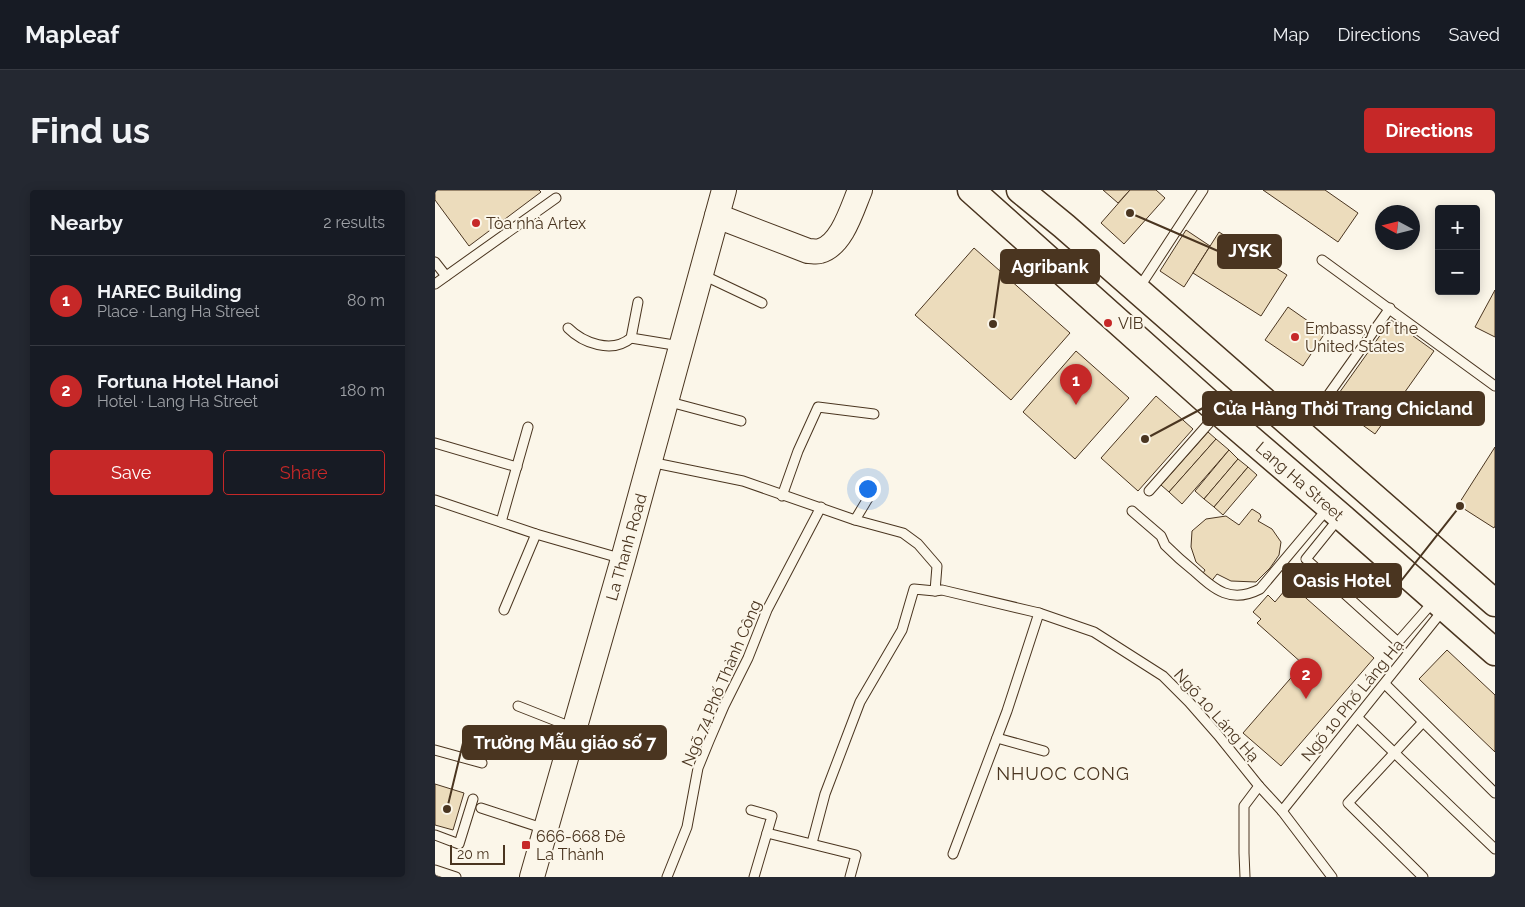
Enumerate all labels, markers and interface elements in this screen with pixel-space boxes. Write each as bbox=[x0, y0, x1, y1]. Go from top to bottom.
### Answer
text: Mapleaf bbox=[25, 20, 119, 49]
text: Map bbox=[1273, 24, 1309, 45]
text: Directions bbox=[1337, 24, 1421, 45]
text: Saved bbox=[1449, 24, 1500, 45]
button: Directions bbox=[1364, 108, 1495, 153]
text: Find us bbox=[30, 110, 150, 151]
north arrow bbox=[1375, 205, 1420, 250]
map controls bbox=[1435, 205, 1480, 295]
button: + bbox=[1435, 205, 1480, 250]
text: Nearby bbox=[50, 210, 123, 235]
text: 2 results bbox=[323, 213, 385, 232]
place label: Tòa nhà Artex bbox=[486, 214, 586, 233]
marker: Tòa nhà Artex bbox=[470, 217, 482, 229]
callout: JYSK bbox=[1218, 235, 1281, 268]
text: JYSK bbox=[1228, 240, 1273, 261]
callout: Agribank bbox=[1001, 250, 1099, 283]
button: − bbox=[1435, 250, 1480, 295]
text: Agribank bbox=[1011, 256, 1090, 277]
text: HAREC Building bbox=[97, 280, 241, 302]
text: 1 bbox=[62, 291, 70, 310]
text: 80 m bbox=[347, 291, 385, 310]
text: Place · Lang Ha Street bbox=[97, 302, 260, 321]
place label: VIB bbox=[1118, 314, 1144, 333]
marker: VIB bbox=[1102, 317, 1114, 329]
place label: Embassy of the United States bbox=[1305, 319, 1418, 356]
marker: Embassy of the United States bbox=[1289, 331, 1301, 343]
pin: 1 bbox=[1060, 364, 1092, 405]
text: Fortuna Hotel Hanoi bbox=[97, 370, 279, 392]
text: 2 bbox=[61, 381, 71, 400]
text: 180 m bbox=[340, 381, 385, 400]
text: Hotel · Lang Ha Street bbox=[97, 392, 258, 411]
callout: Cửa Hàng Thời Trang Chicland bbox=[1203, 392, 1484, 425]
text: Cửa Hàng Thời Trang Chicland bbox=[1213, 398, 1473, 419]
street label: Lang Ha Street bbox=[1252, 438, 1348, 525]
button: Save bbox=[50, 450, 213, 495]
button: Share bbox=[223, 450, 385, 495]
your location bbox=[855, 476, 881, 502]
street label: La Thanh Road bbox=[602, 491, 651, 603]
callout: Oasis Hotel bbox=[1283, 564, 1401, 597]
text: Oasis Hotel bbox=[1293, 570, 1391, 591]
street label: Ngõ 74 Phố Thành Công bbox=[678, 597, 765, 769]
street label: Ngõ 10 Phố Láng Hạ bbox=[1297, 636, 1407, 765]
pin: 2 bbox=[1290, 658, 1322, 699]
street label: Ngõ 10 Láng Hạ bbox=[1170, 665, 1263, 766]
callout: Trường Mẫu giáo số 7 bbox=[463, 726, 666, 759]
text: Trường Mẫu giáo số 7 bbox=[474, 732, 657, 753]
district label: NHUOC CONG bbox=[996, 763, 1130, 784]
place label: 666-668 Đê La Thành bbox=[536, 827, 626, 864]
marker: 666-668 Đê La Thành bbox=[520, 839, 532, 851]
scale bar bbox=[450, 842, 505, 865]
text: 20 m bbox=[457, 846, 489, 862]

